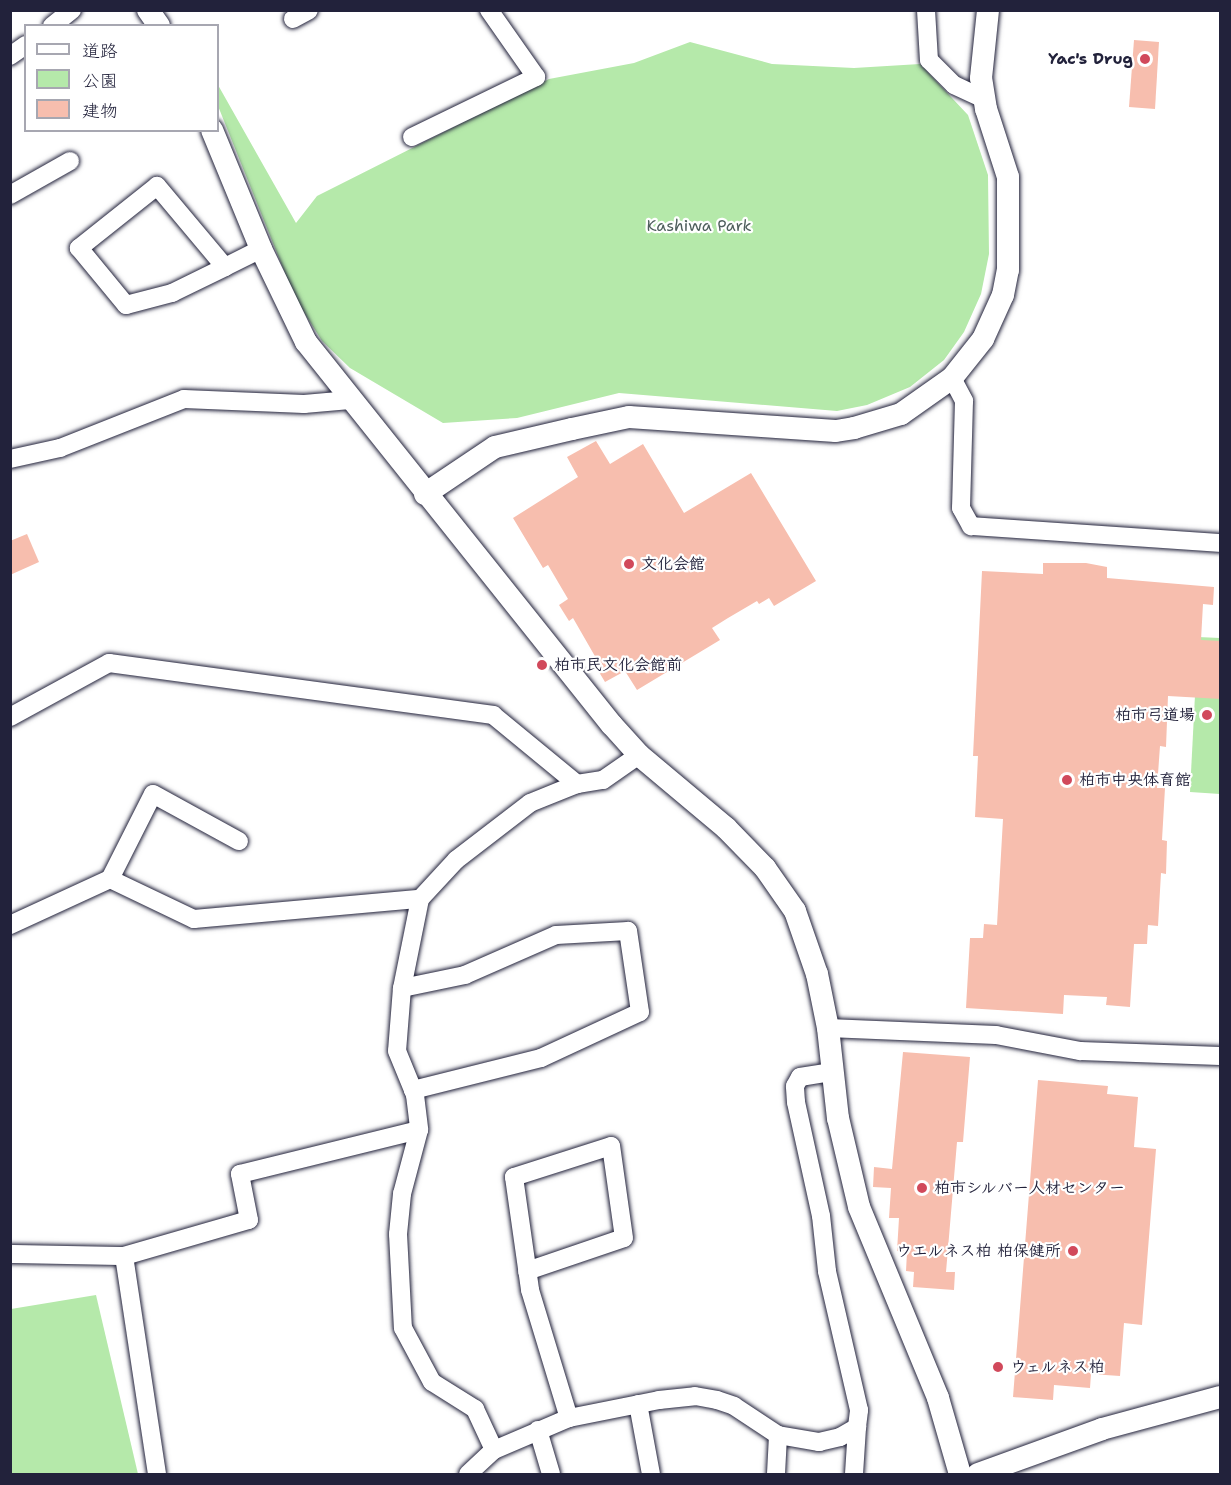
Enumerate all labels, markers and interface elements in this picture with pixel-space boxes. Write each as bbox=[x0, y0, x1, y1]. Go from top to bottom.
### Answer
legend bbox=[24, 24, 219, 132]
text: 道路 bbox=[82, 39, 118, 63]
place label: Yac's Drug bbox=[1048, 49, 1133, 69]
marker: Yac's Drug bbox=[1138, 52, 1152, 66]
text: 公園 bbox=[82, 69, 118, 93]
text: 建物 bbox=[82, 99, 118, 123]
park label: Kashiwa Park bbox=[646, 216, 752, 236]
place label: 文化会館 bbox=[641, 554, 705, 574]
marker: 文化会館 bbox=[622, 557, 636, 571]
place label: 柏市民文化会館前 bbox=[554, 655, 682, 675]
marker: 柏市民文化会館前 bbox=[535, 658, 549, 672]
place label: 柏市弓道場 bbox=[1115, 705, 1195, 725]
marker: 柏市弓道場 bbox=[1200, 708, 1214, 722]
place label: 柏市中央体育館 bbox=[1079, 770, 1191, 790]
marker: 柏市中央体育館 bbox=[1060, 773, 1074, 787]
place label: 柏市シルバー人材センター bbox=[934, 1178, 1126, 1198]
marker: 柏市シルバー人材センター bbox=[915, 1181, 929, 1195]
place label: ウエルネス柏 柏保健所 bbox=[895, 1241, 1061, 1261]
marker: ウエルネス柏 柏保健所 bbox=[1066, 1244, 1080, 1258]
place label: ウェルネス柏 bbox=[1010, 1357, 1106, 1377]
marker: ウェルネス柏 bbox=[991, 1360, 1005, 1374]

